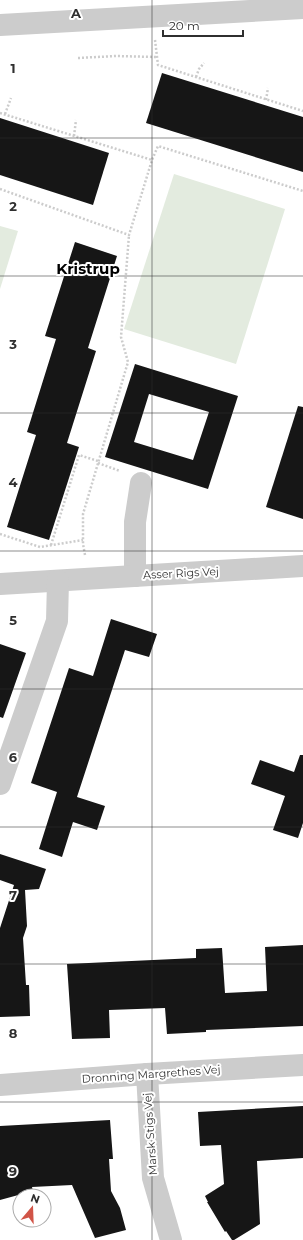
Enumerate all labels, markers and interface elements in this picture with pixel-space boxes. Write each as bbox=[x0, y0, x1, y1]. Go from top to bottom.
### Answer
text: A bbox=[70, 5, 82, 21]
scale bar bbox=[163, 12, 243, 38]
text: 20 m bbox=[169, 18, 200, 33]
text: 1 bbox=[10, 60, 16, 76]
text: 2 bbox=[9, 198, 17, 214]
district label: Kristrup bbox=[56, 259, 120, 278]
text: 3 bbox=[8, 336, 17, 352]
text: 4 bbox=[9, 474, 18, 490]
street label: Asser Rigs Vej bbox=[143, 564, 219, 582]
text: 5 bbox=[9, 612, 17, 628]
text: 6 bbox=[9, 749, 18, 765]
text: 7 bbox=[9, 887, 17, 903]
text: 8 bbox=[9, 1025, 18, 1041]
street label: Dronning Margrethes Vej bbox=[81, 1062, 221, 1086]
street label: Marsk Stigs Vej bbox=[140, 1092, 160, 1176]
text: 9 bbox=[9, 1163, 17, 1179]
north arrow bbox=[12, 1188, 52, 1228]
text: N bbox=[29, 1190, 42, 1207]

